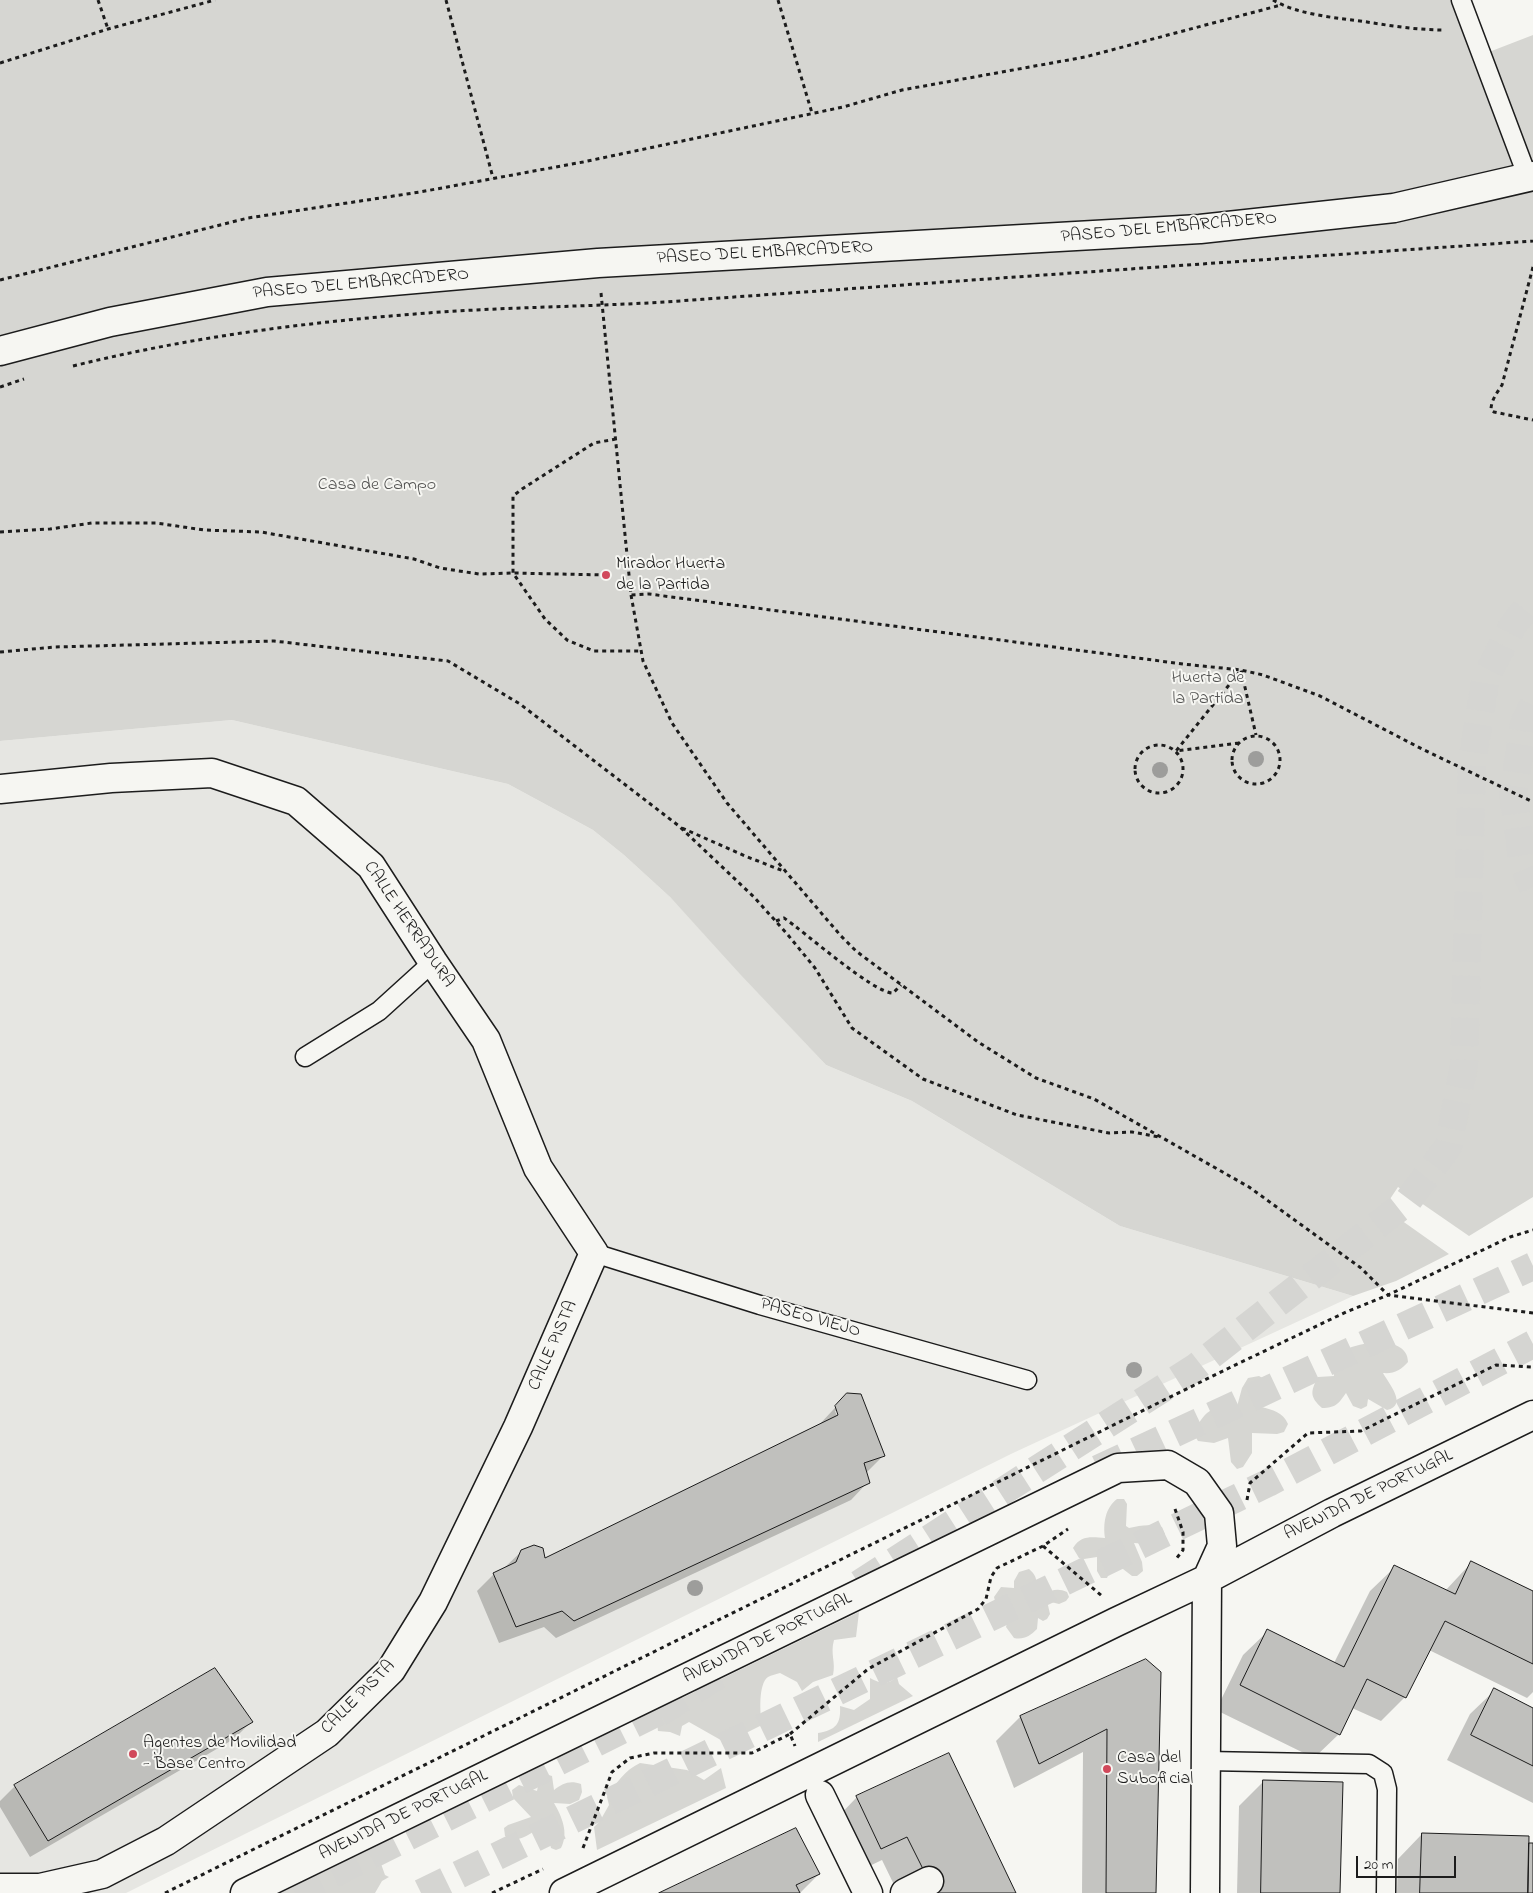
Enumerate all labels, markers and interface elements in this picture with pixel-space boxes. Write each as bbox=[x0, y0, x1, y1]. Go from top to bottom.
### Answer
street label: PASEO DEL EMBARCADERO bbox=[1060, 209, 1278, 249]
street label: PASEO DEL EMBARCADERO bbox=[656, 238, 874, 270]
street label: PASEO DEL EMBARCADERO bbox=[252, 265, 470, 305]
park label: Casa de Campo bbox=[318, 475, 436, 497]
place label: Mirador Huerta de la Partida bbox=[616, 554, 725, 596]
marker: Mirador Huerta de la Partida bbox=[600, 569, 612, 581]
park label: Huerta de la Partida bbox=[1172, 668, 1244, 711]
street label: CALLE HERRADURA bbox=[358, 858, 458, 992]
street label: PASEO VIEJO bbox=[757, 1294, 863, 1344]
street label: CALLE PISTA bbox=[525, 1298, 583, 1394]
street label: AVENIDA DE PORTUGAL bbox=[1281, 1446, 1457, 1546]
street label: AVENIDA DE PORTUGAL bbox=[680, 1589, 856, 1689]
street label: CALLE PISTA bbox=[317, 1656, 401, 1740]
place label: Agentes de Movilidad - Base Centro bbox=[143, 1733, 296, 1776]
marker: Agentes de Movilidad - Base Centro bbox=[127, 1748, 139, 1760]
place label: Casa del Suboficial bbox=[1117, 1748, 1193, 1790]
marker: Casa del Suboficial bbox=[1101, 1763, 1113, 1775]
street label: AVENIDA DE PORTUGAL bbox=[316, 1766, 492, 1866]
scale bar bbox=[1358, 1846, 1458, 1878]
text: 20 m bbox=[1364, 1854, 1393, 1876]

